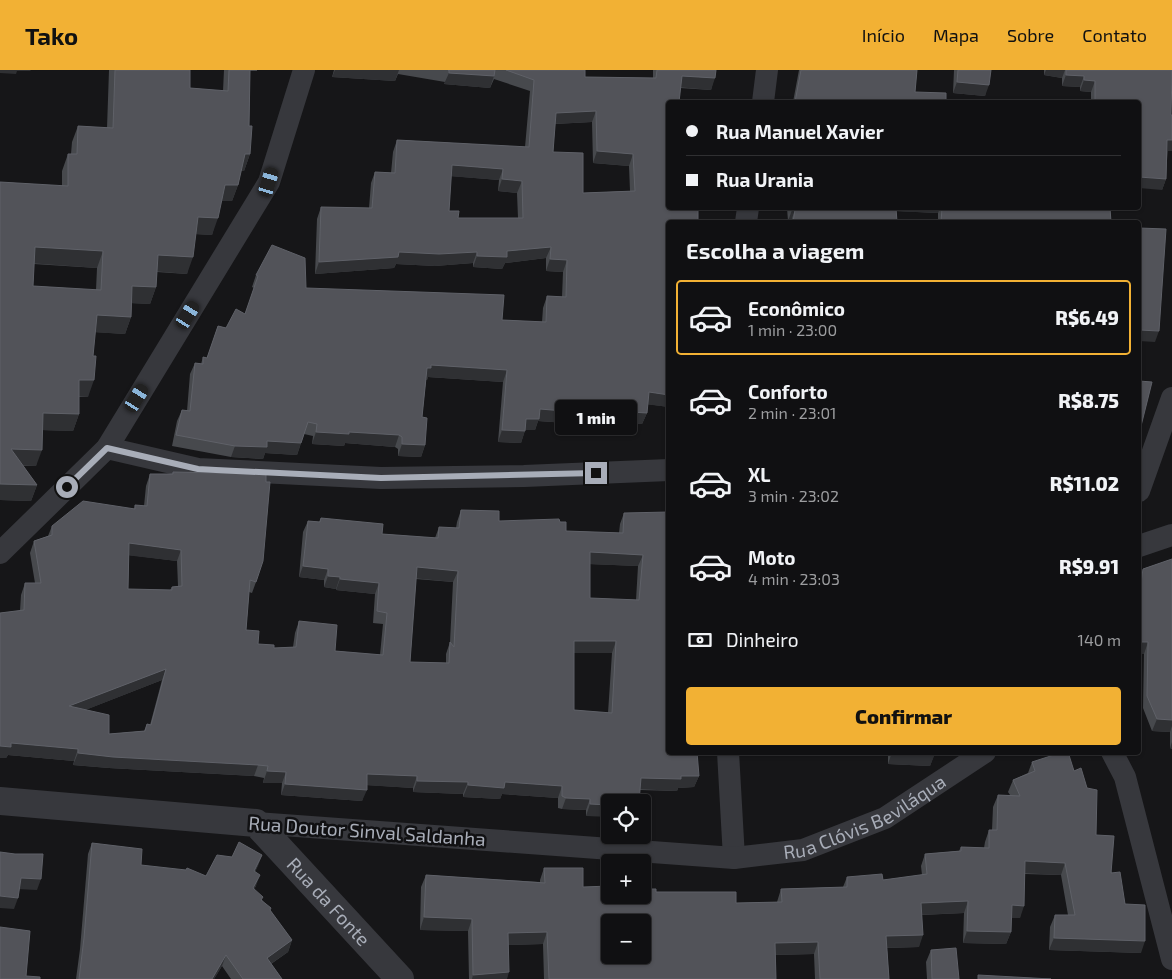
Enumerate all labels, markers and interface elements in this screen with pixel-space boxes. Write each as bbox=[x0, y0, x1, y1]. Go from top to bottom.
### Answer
text: Tako bbox=[25, 21, 78, 50]
text: Início bbox=[862, 24, 905, 46]
text: Mapa bbox=[933, 24, 979, 46]
text: Sobre bbox=[1007, 24, 1054, 46]
text: Contato bbox=[1082, 24, 1147, 46]
text: Rua Manuel Xavier bbox=[716, 120, 884, 143]
car bbox=[257, 165, 280, 199]
text: Rua Urania bbox=[716, 168, 814, 191]
text: Escolha a viagem bbox=[686, 237, 864, 263]
icon: car bbox=[688, 295, 733, 340]
text: Econômico bbox=[748, 297, 845, 320]
car bbox=[173, 298, 202, 332]
text: R$6.49 bbox=[1055, 306, 1119, 329]
text: 1 min · 23:00 bbox=[748, 320, 837, 339]
icon: car bbox=[688, 378, 733, 423]
text: Conforto bbox=[748, 380, 828, 403]
car bbox=[122, 381, 151, 415]
text: R$8.75 bbox=[1058, 389, 1119, 412]
callout: 1 min bbox=[555, 400, 637, 436]
text: 2 min · 23:01 bbox=[748, 403, 836, 422]
text: 1 min bbox=[576, 408, 616, 427]
icon: car bbox=[688, 461, 733, 506]
route end bbox=[585, 462, 607, 484]
text: XL bbox=[748, 463, 770, 486]
text: R$11.02 bbox=[1050, 472, 1119, 495]
route start bbox=[56, 476, 78, 498]
text: 3 min · 23:02 bbox=[748, 486, 839, 505]
icon: car bbox=[688, 544, 733, 589]
text: Moto bbox=[748, 546, 796, 569]
text: R$9.91 bbox=[1059, 555, 1119, 578]
text: 4 min · 23:03 bbox=[748, 569, 840, 588]
icon: cash bbox=[686, 626, 714, 654]
text: Dinheiro bbox=[726, 628, 799, 651]
text: 140 m bbox=[1078, 630, 1121, 649]
button: Confirmar bbox=[686, 687, 1121, 745]
street label: Rua Clóvis Beviláqua bbox=[782, 769, 950, 863]
map controls bbox=[601, 794, 651, 964]
button: locate bbox=[601, 794, 651, 844]
street label: Rua Doutor Sinval Saldanha bbox=[248, 811, 486, 850]
street label: Rua da Fonte bbox=[283, 852, 375, 950]
button: + bbox=[601, 854, 651, 904]
button: − bbox=[601, 914, 651, 964]

